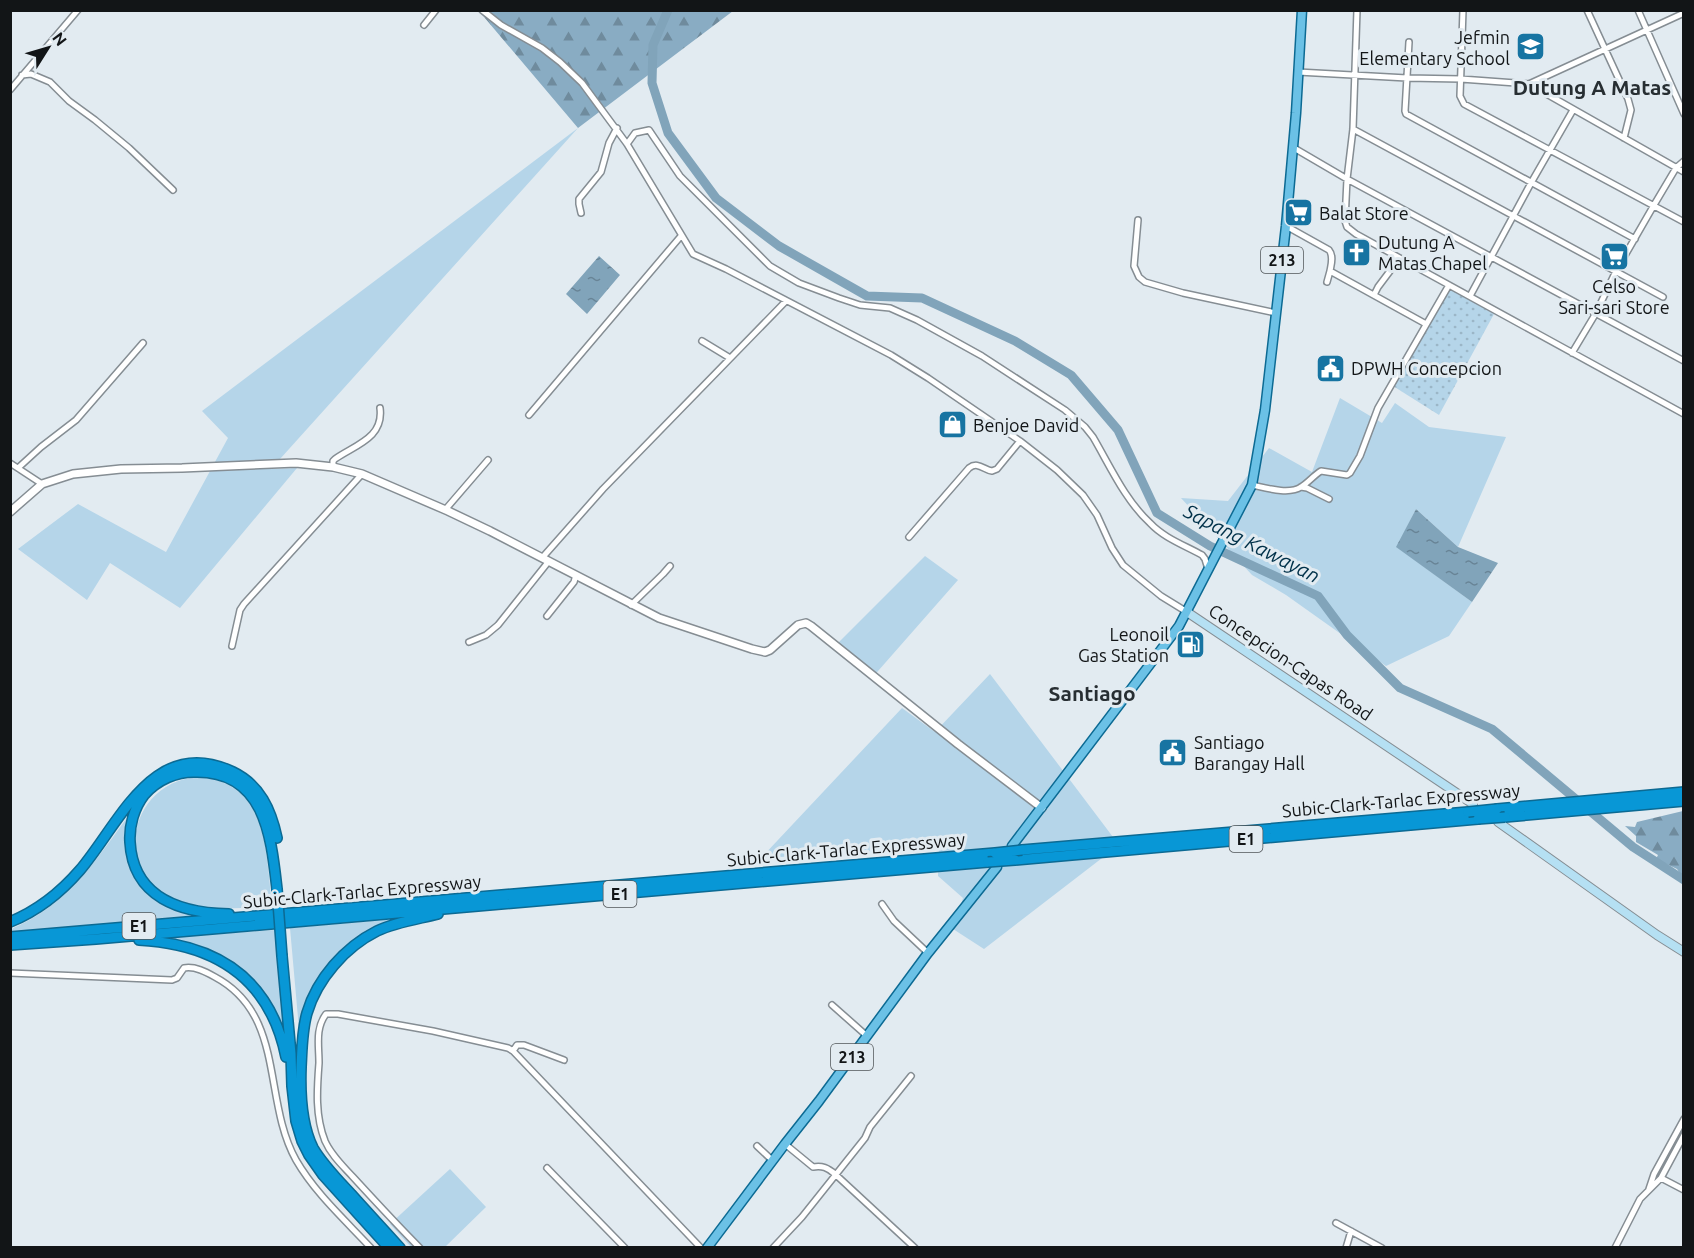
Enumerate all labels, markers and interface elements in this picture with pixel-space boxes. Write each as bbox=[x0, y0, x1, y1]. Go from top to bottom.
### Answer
north arrow bbox=[18, 18, 78, 78]
place label: Jefmin Elementary School bbox=[1359, 27, 1510, 68]
text: N bbox=[49, 29, 71, 49]
school or university icon: Jefmin Elementary School bbox=[1515, 31, 1547, 63]
district label: Dutung A Matas bbox=[1513, 75, 1671, 99]
supermarket icon: Balat Store bbox=[1282, 197, 1314, 229]
place label: Balat Store bbox=[1319, 203, 1409, 223]
place label: Dutung A Matas Chapel bbox=[1378, 232, 1487, 273]
church icon: Dutung A Matas Chapel bbox=[1341, 236, 1373, 268]
supermarket icon: Celso Sari-sari Store bbox=[1598, 241, 1630, 273]
road number: 213 bbox=[1261, 247, 1303, 273]
place label: Celso Sari-sari Store bbox=[1558, 276, 1670, 317]
public building icon: DPWH Concepcion bbox=[1314, 352, 1346, 384]
place label: DPWH Concepcion bbox=[1351, 358, 1502, 378]
shop icon: Benjoe David bbox=[936, 409, 968, 441]
place label: Benjoe David bbox=[973, 415, 1079, 435]
water label: Sapang Kawayan bbox=[1179, 498, 1324, 587]
street label: Concepcion-Capas Road bbox=[1205, 600, 1377, 724]
place label: Leonoil Gas Station bbox=[1078, 624, 1169, 665]
fuel station icon: Leonoil Gas Station bbox=[1174, 628, 1206, 660]
district label: Santiago bbox=[1048, 681, 1136, 705]
place label: Santiago Barangay Hall bbox=[1194, 732, 1305, 773]
public building icon: Santiago Barangay Hall bbox=[1157, 736, 1189, 768]
street label: Subic-Clark-Tarlac Expressway bbox=[1281, 780, 1521, 820]
road number: E1 bbox=[1230, 826, 1262, 852]
street label: Subic-Clark-Tarlac Expressway bbox=[726, 829, 966, 869]
street label: Subic-Clark-Tarlac Expressway bbox=[242, 871, 482, 911]
road number: E1 bbox=[604, 881, 636, 907]
road number: E1 bbox=[122, 913, 156, 939]
road number: 213 bbox=[831, 1044, 873, 1070]

